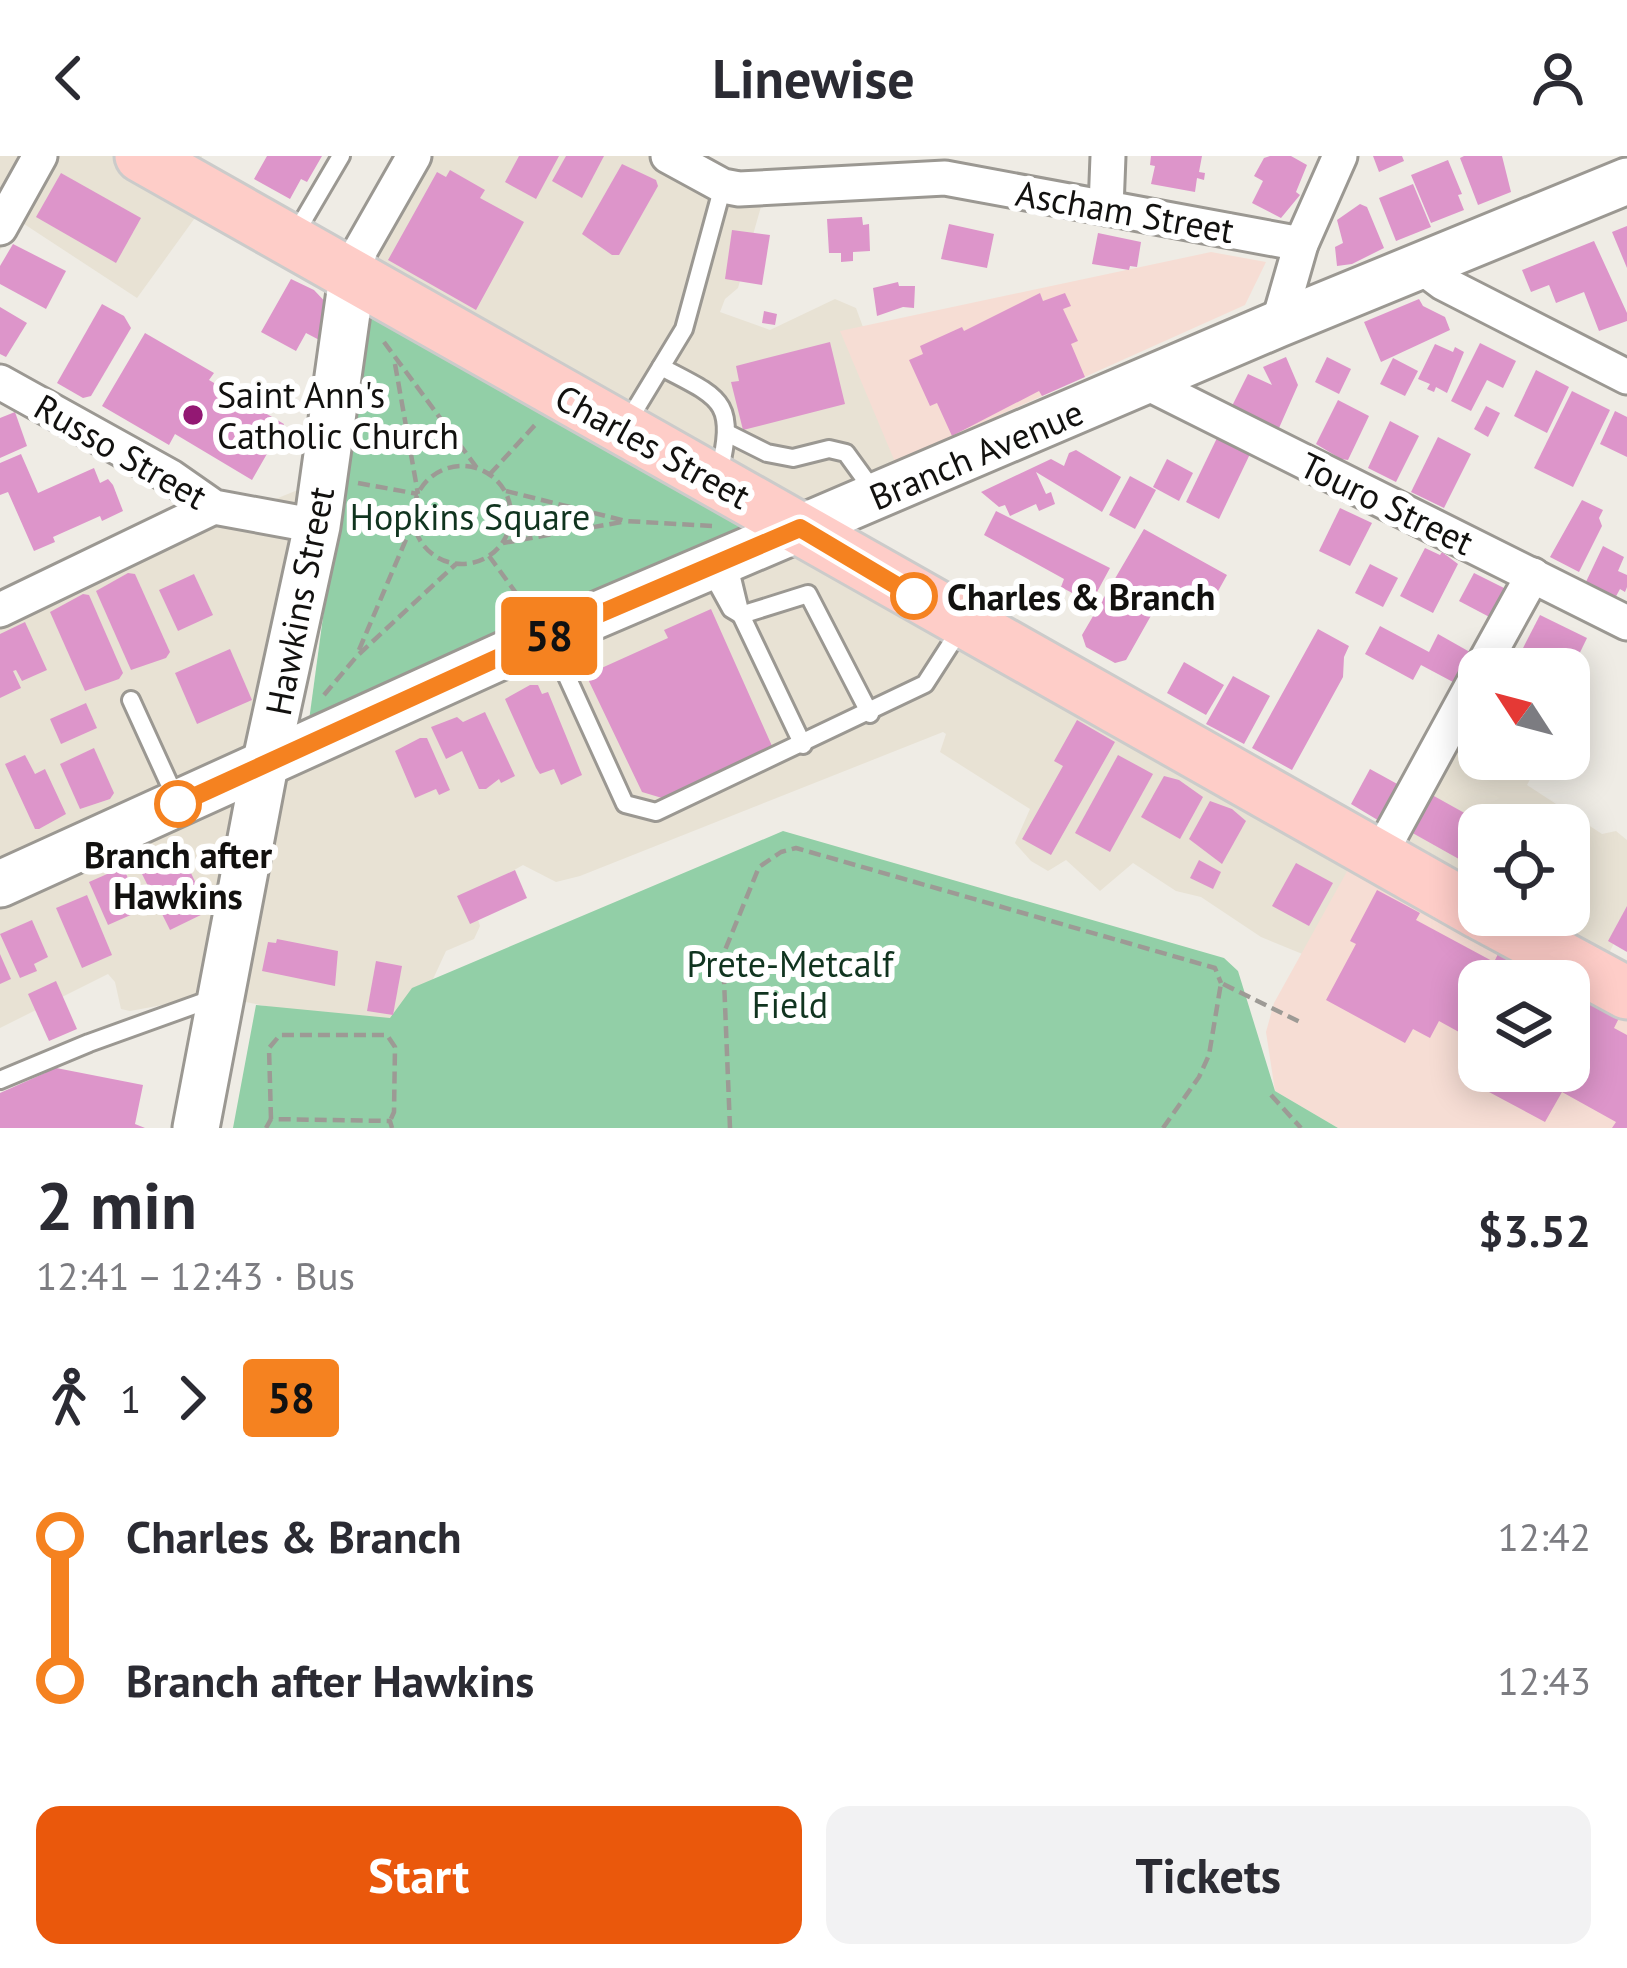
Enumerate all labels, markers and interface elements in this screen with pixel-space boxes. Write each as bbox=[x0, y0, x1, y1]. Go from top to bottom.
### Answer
text: Linewise bbox=[712, 43, 915, 113]
icon: back bbox=[36, 45, 102, 111]
icon: person bbox=[1525, 45, 1591, 111]
street label: Ascham Street bbox=[1012, 169, 1238, 253]
place label: Saint Ann's Catholic Church bbox=[217, 371, 459, 459]
street label: Charles Street bbox=[547, 373, 759, 519]
street label: Russo Street bbox=[26, 383, 216, 519]
street label: Branch Avenue bbox=[862, 388, 1090, 520]
marker: Saint Ann's Catholic Church bbox=[180, 402, 206, 428]
street label: Touro Street bbox=[1293, 441, 1481, 565]
street label: Hawkins Street bbox=[254, 483, 344, 719]
park label: Hopkins Square bbox=[350, 493, 590, 540]
place label: Charles & Branch bbox=[947, 573, 1215, 620]
marker: Charles & Branch bbox=[892, 574, 936, 618]
line badge: 58 bbox=[495, 597, 603, 675]
text: 58 bbox=[525, 608, 573, 663]
north arrow bbox=[1458, 648, 1590, 780]
map controls bbox=[1458, 648, 1590, 1092]
marker: Branch after Hawkins bbox=[156, 782, 200, 826]
button: locate bbox=[1458, 804, 1590, 936]
place label: Branch after Hawkins bbox=[84, 831, 272, 919]
park label: Prete-Metcalf Field bbox=[686, 940, 895, 1028]
button: layers bbox=[1458, 960, 1590, 1092]
text: 2 min bbox=[36, 1162, 197, 1247]
text: $3.52 bbox=[1478, 1201, 1591, 1259]
text: 12:41 – 12:43 · Bus bbox=[36, 1250, 355, 1301]
icon: walk bbox=[36, 1365, 102, 1431]
icon: forward bbox=[159, 1365, 225, 1431]
text: 58 bbox=[267, 1370, 315, 1425]
text: 1 bbox=[120, 1373, 141, 1424]
text: Charles & Branch bbox=[126, 1507, 462, 1565]
text: 12:42 bbox=[1497, 1511, 1591, 1562]
text: Branch after Hawkins bbox=[126, 1651, 534, 1709]
text: 12:43 bbox=[1497, 1655, 1591, 1706]
button: Start bbox=[36, 1806, 802, 1944]
button: Tickets bbox=[826, 1806, 1591, 1944]

